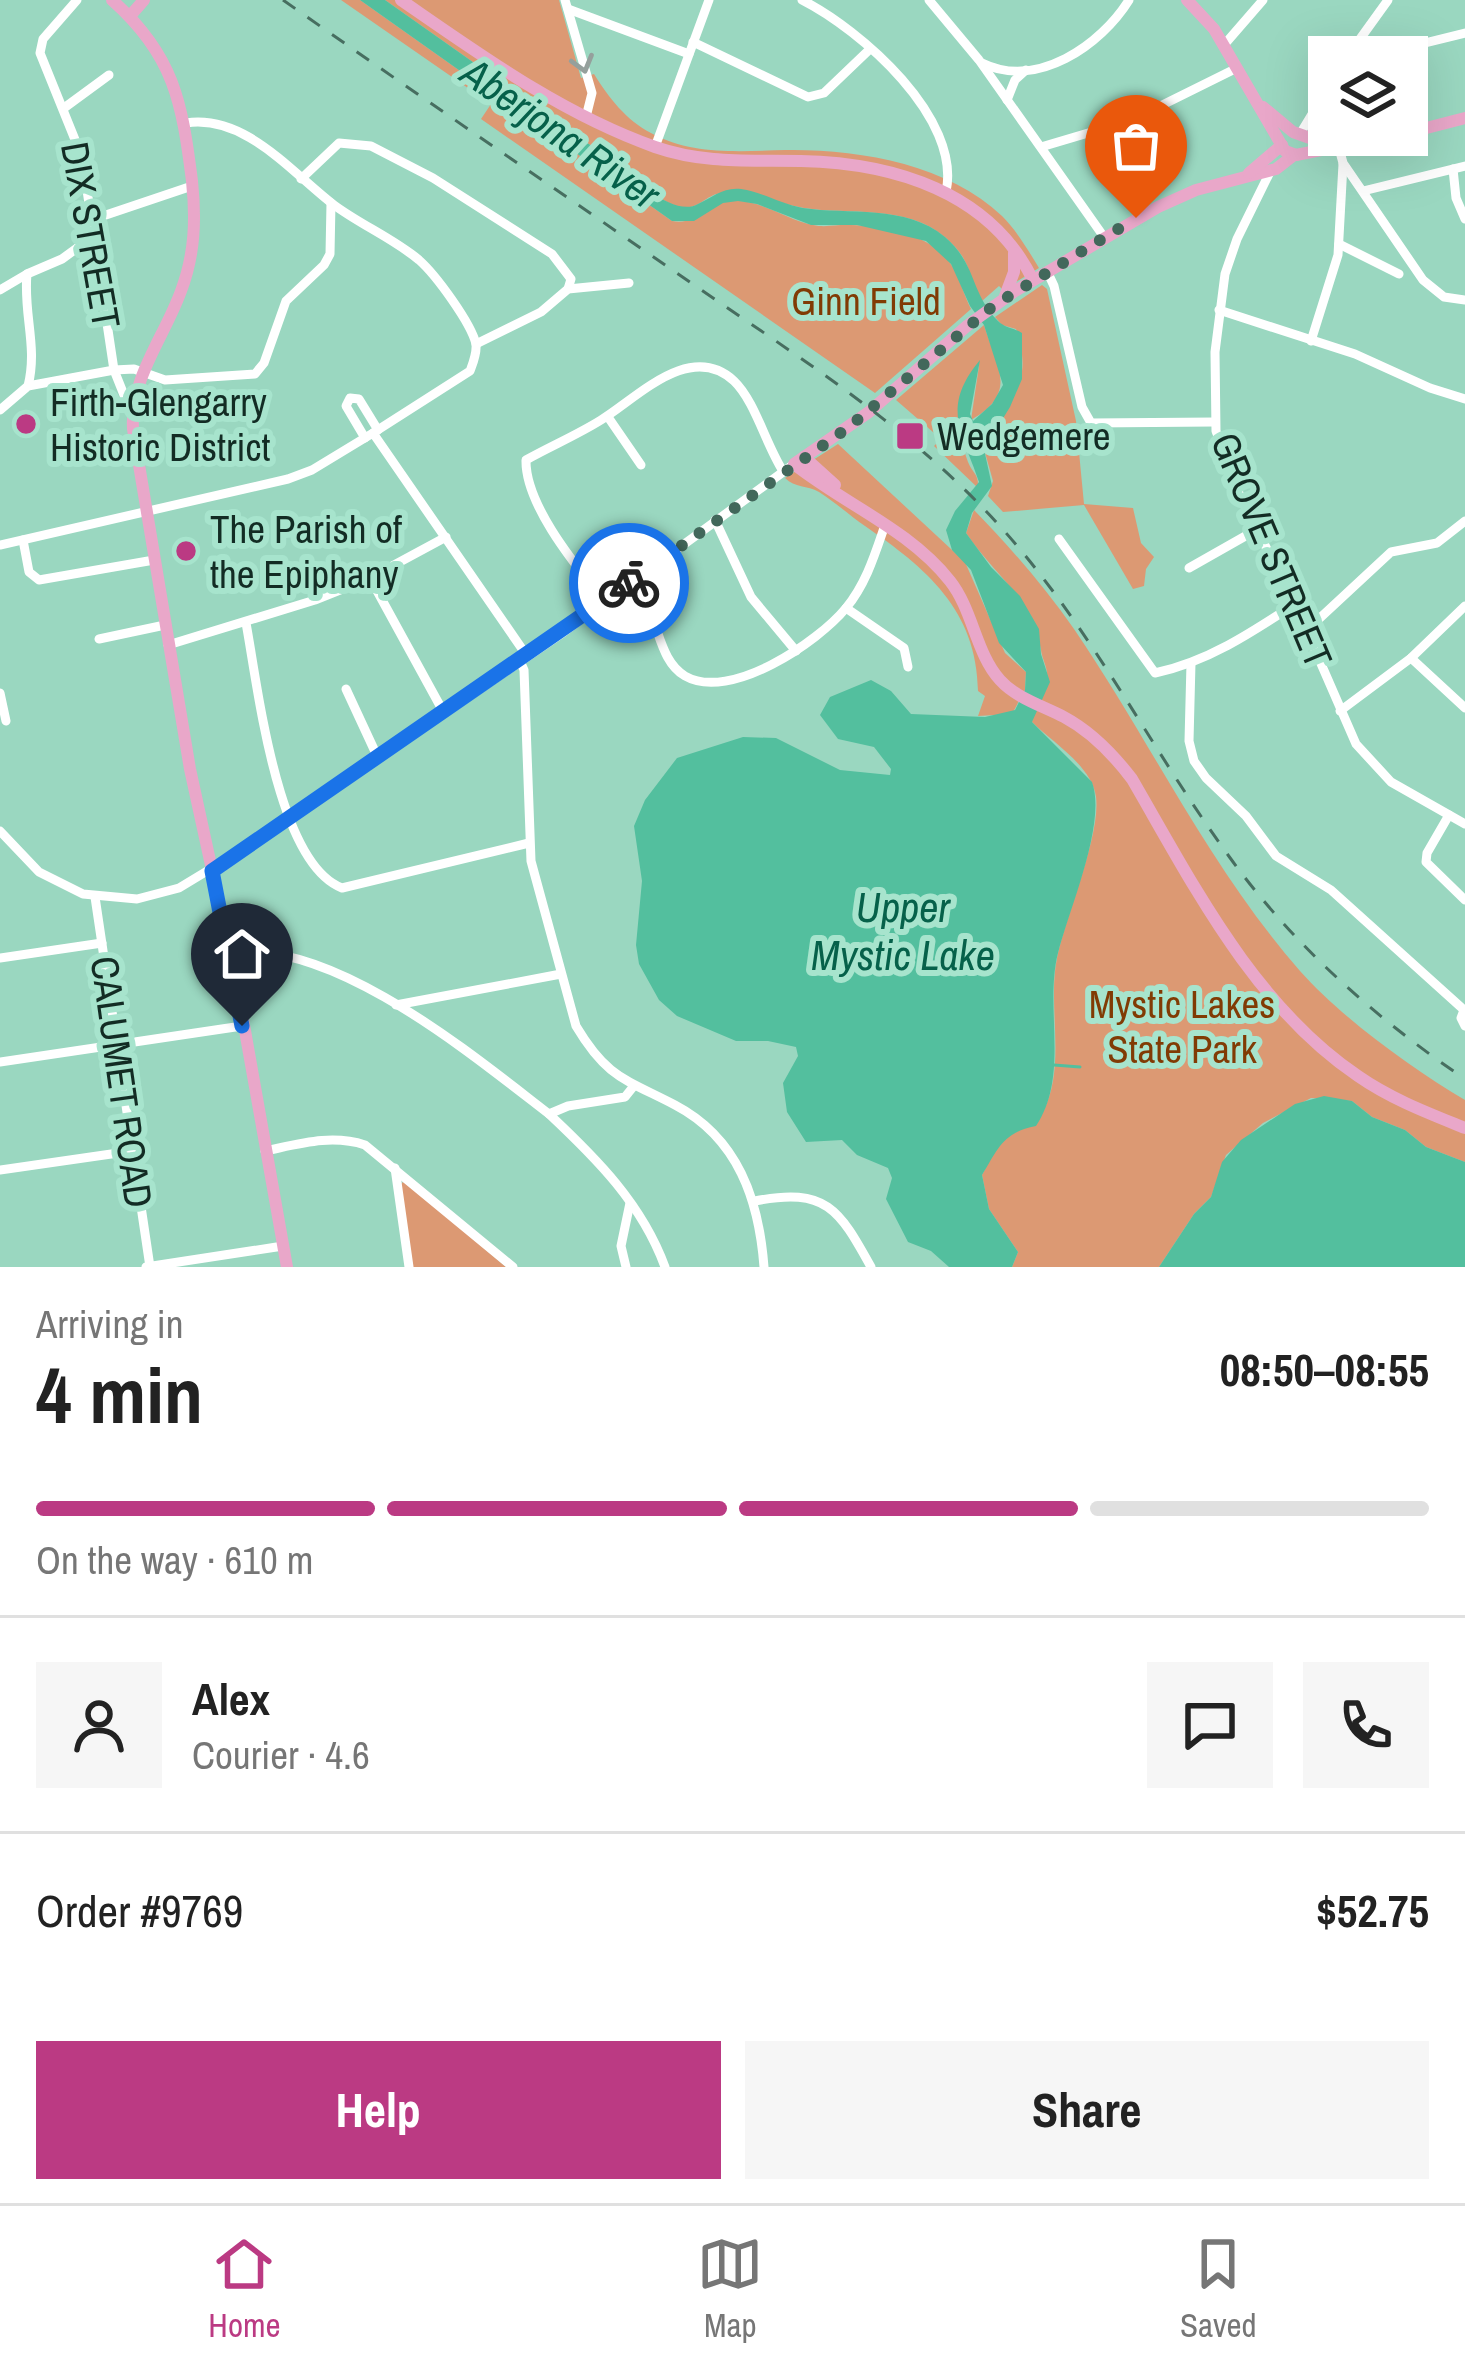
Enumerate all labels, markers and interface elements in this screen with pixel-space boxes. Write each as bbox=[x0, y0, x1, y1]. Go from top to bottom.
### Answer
map controls bbox=[1308, 36, 1428, 156]
button: layers bbox=[1308, 36, 1428, 156]
water label: Aberjona River bbox=[449, 43, 672, 223]
one-way arrow bbox=[568, 53, 593, 73]
pin bbox=[1085, 95, 1187, 218]
icon: bag bbox=[1103, 113, 1169, 179]
street label: DIX STREET bbox=[49, 138, 133, 332]
park label: Ginn Field bbox=[791, 275, 941, 327]
place label: Firth-Glengarry Historic District bbox=[50, 376, 270, 473]
place label: Wedgemere bbox=[937, 410, 1111, 462]
marker: Firth-Glengarry Historic District bbox=[13, 411, 39, 437]
marker: Wedgemere bbox=[894, 420, 926, 452]
street label: GROVE STREET bbox=[1199, 425, 1345, 675]
place label: The Parish of the Epiphany bbox=[210, 503, 402, 600]
courier bbox=[569, 523, 689, 643]
marker: The Parish of the Epiphany bbox=[173, 538, 199, 564]
icon: bike bbox=[596, 550, 662, 616]
water label: Upper Mystic Lake bbox=[811, 879, 995, 983]
pin bbox=[191, 903, 293, 1026]
icon: home bbox=[209, 921, 275, 987]
street label: CALUMET ROAD bbox=[79, 953, 165, 1211]
park label: Mystic Lakes State Park bbox=[1089, 978, 1275, 1075]
text: Arriving in bbox=[36, 1298, 184, 1350]
text: 08:50–08:55 bbox=[1220, 1339, 1429, 1400]
text: 4 min bbox=[36, 1342, 203, 1447]
text: On the way · 610 m bbox=[36, 1534, 313, 1586]
button: person bbox=[36, 1662, 162, 1788]
button: chat bbox=[1147, 1662, 1273, 1788]
button: phone bbox=[1303, 1662, 1429, 1788]
text: Alex bbox=[192, 1668, 270, 1729]
text: Courier · 4.6 bbox=[192, 1729, 370, 1781]
text: Order #9769 bbox=[36, 1880, 243, 1941]
text: $52.75 bbox=[1316, 1880, 1429, 1941]
button: Help bbox=[36, 2041, 721, 2179]
button: Share bbox=[745, 2041, 1429, 2179]
tab: Home bbox=[208, 2231, 281, 2347]
tab: Map bbox=[697, 2231, 763, 2347]
tab: Saved bbox=[1180, 2231, 1257, 2347]

